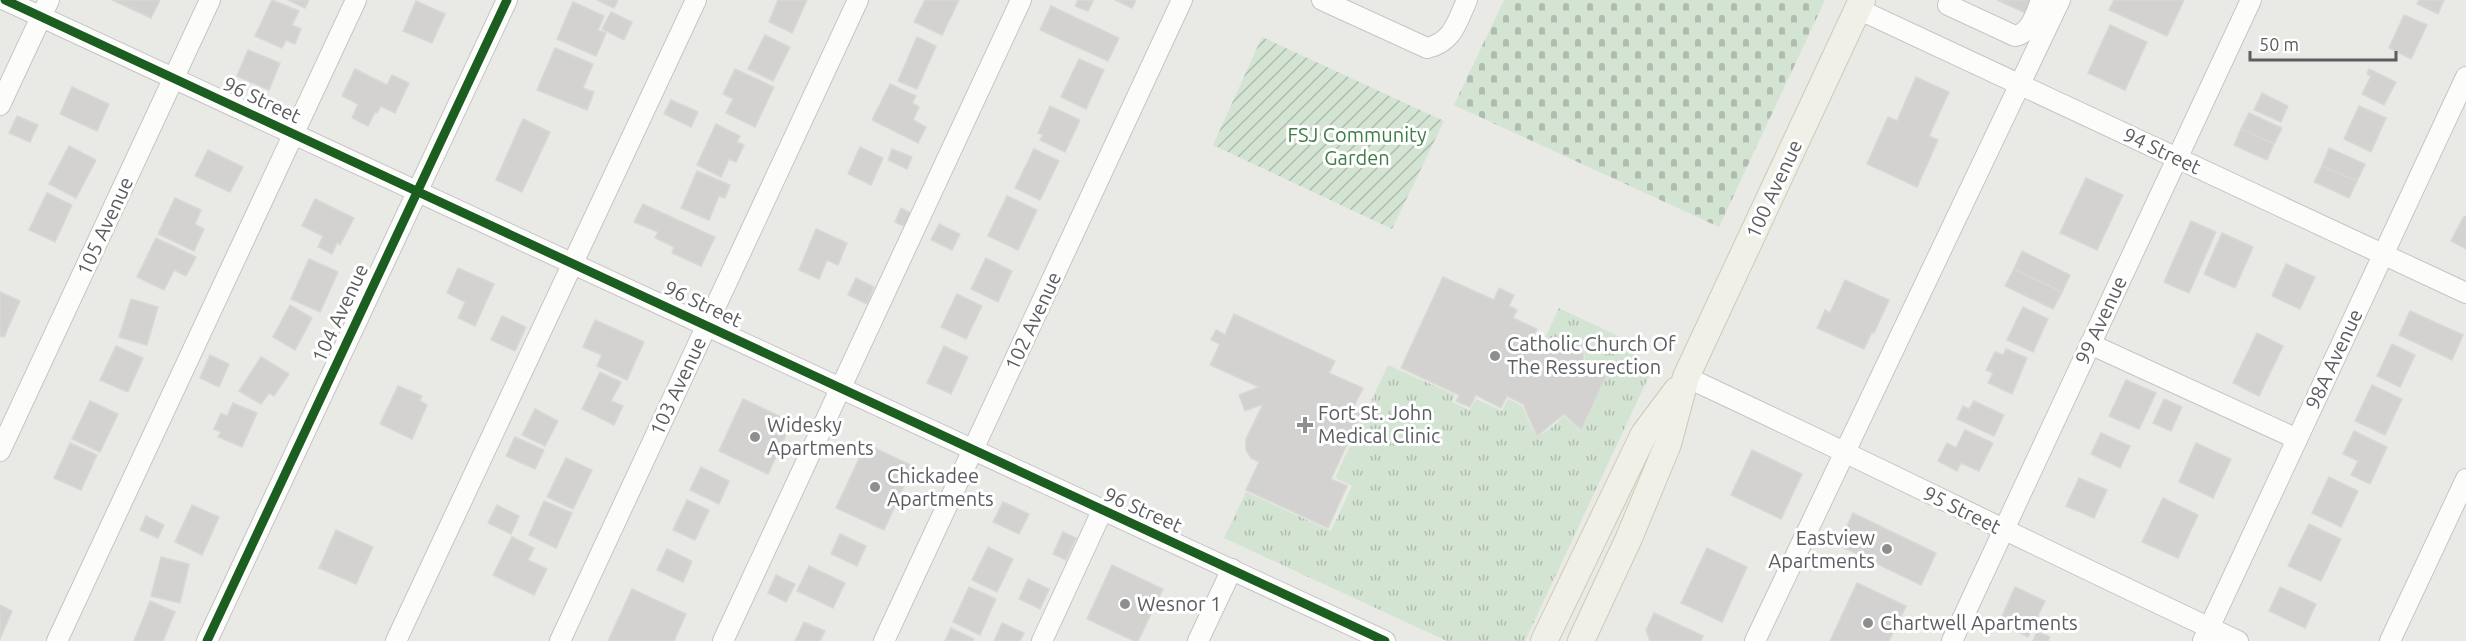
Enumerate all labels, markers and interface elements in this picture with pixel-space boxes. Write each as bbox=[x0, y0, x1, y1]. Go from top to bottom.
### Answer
scale bar bbox=[2250, 24, 2396, 62]
text: 50 m bbox=[2259, 34, 2299, 54]
street label: 96 Street bbox=[220, 72, 305, 128]
park label: FSJ Community Garden bbox=[1287, 123, 1427, 169]
street label: 94 Street bbox=[2120, 123, 2205, 179]
street label: 100 Avenue bbox=[1741, 136, 1806, 242]
street label: 105 Avenue bbox=[72, 173, 137, 279]
street label: 104 Avenue bbox=[307, 260, 372, 366]
street label: 102 Avenue bbox=[1000, 268, 1065, 374]
street label: 99 Avenue bbox=[2070, 272, 2131, 367]
street label: 96 Street bbox=[661, 276, 746, 332]
street label: 98A Avenue bbox=[2300, 305, 2367, 412]
place label: Catholic Church Of The Ressurection bbox=[1507, 332, 1676, 378]
street label: 103 Avenue bbox=[645, 333, 710, 439]
marker: Catholic Church Of The Ressurection bbox=[1488, 349, 1502, 363]
place label: Fort St. John Medical Clinic bbox=[1318, 401, 1440, 447]
place label: Widesky Apartments bbox=[767, 413, 874, 459]
marker: Fort St. John Medical Clinic bbox=[1296, 416, 1314, 434]
marker: Widesky Apartments bbox=[748, 430, 762, 444]
place label: Chickadee Apartments bbox=[887, 464, 994, 510]
marker: Chickadee Apartments bbox=[868, 480, 882, 494]
street label: 95 Street bbox=[1920, 481, 2005, 538]
street label: 96 Street bbox=[1101, 482, 1186, 537]
place label: Eastview Apartments bbox=[1768, 526, 1875, 572]
marker: Eastview Apartments bbox=[1880, 542, 1894, 556]
place label: Wesnor 1 bbox=[1137, 592, 1221, 615]
marker: Wesnor 1 bbox=[1118, 597, 1132, 611]
place label: Chartwell Apartments bbox=[1880, 611, 2078, 634]
marker: Chartwell Apartments bbox=[1861, 616, 1875, 630]

